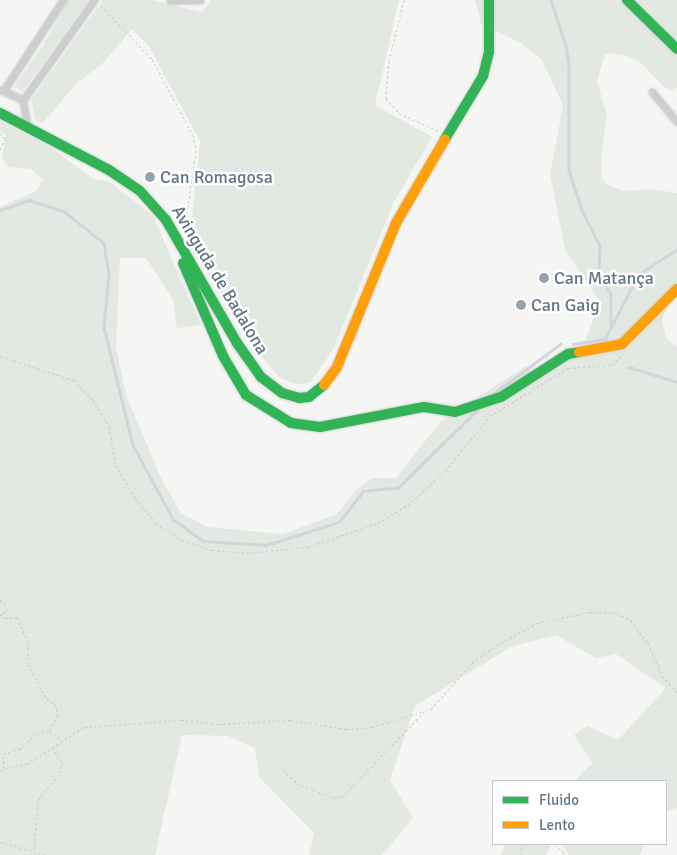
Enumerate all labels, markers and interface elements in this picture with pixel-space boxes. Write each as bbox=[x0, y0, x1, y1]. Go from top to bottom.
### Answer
place label: Can Romagosa bbox=[160, 166, 273, 188]
marker: Can Romagosa bbox=[144, 171, 156, 183]
street label: Avinguda de Badalona bbox=[167, 202, 273, 358]
place label: Can Matança bbox=[554, 267, 654, 289]
marker: Can Matança bbox=[538, 272, 550, 284]
place label: Can Gaig bbox=[531, 294, 600, 316]
marker: Can Gaig bbox=[515, 299, 527, 311]
legend bbox=[492, 780, 667, 845]
text: Fluido bbox=[539, 791, 579, 809]
text: Lento bbox=[539, 816, 575, 834]

